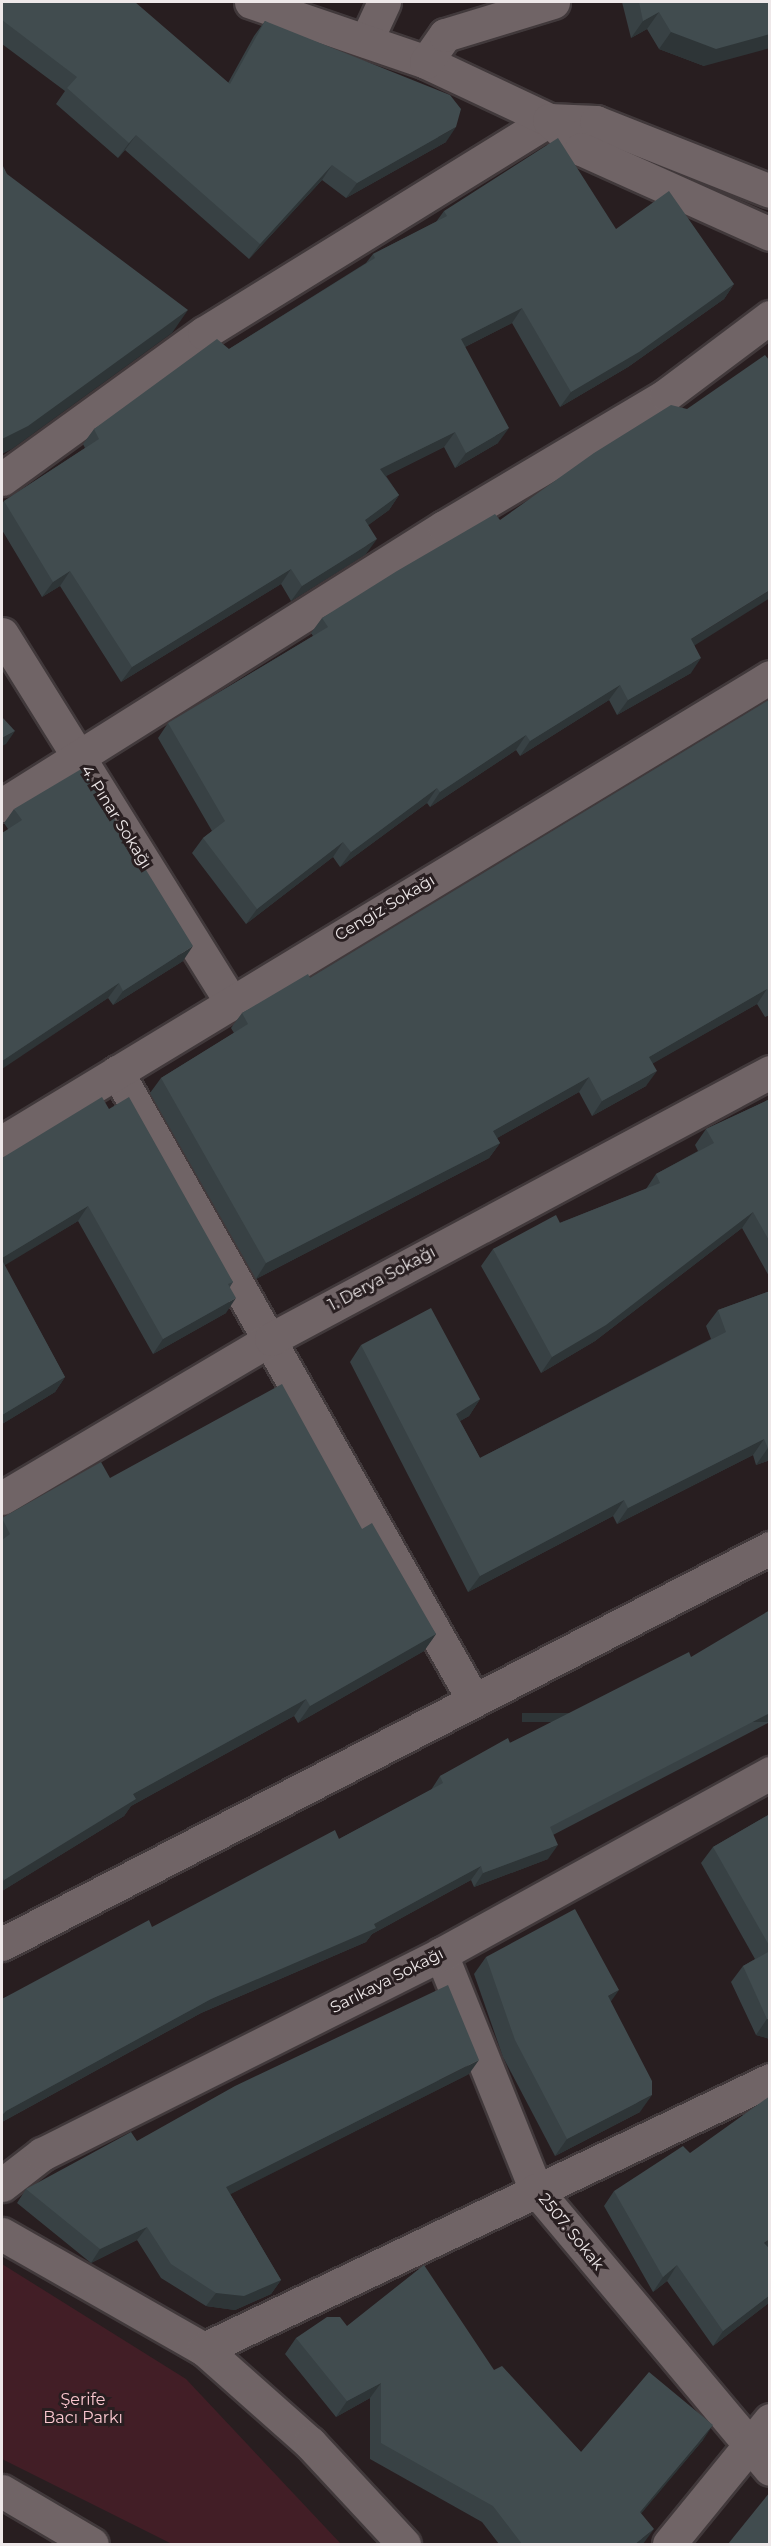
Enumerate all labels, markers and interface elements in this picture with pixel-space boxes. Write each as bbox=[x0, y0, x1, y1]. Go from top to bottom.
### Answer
street label: 4. Pınar Sokağı bbox=[76, 762, 156, 872]
street label: Cengiz Sokağı bbox=[332, 871, 438, 945]
street label: 1. Derya Sokağı bbox=[325, 1243, 439, 1315]
street label: Sarıkaya Sokağı bbox=[327, 1944, 447, 2018]
street label: 2507. Sokak bbox=[534, 2190, 608, 2274]
park label: Şerife Bacı Parkı bbox=[43, 2390, 123, 2428]

